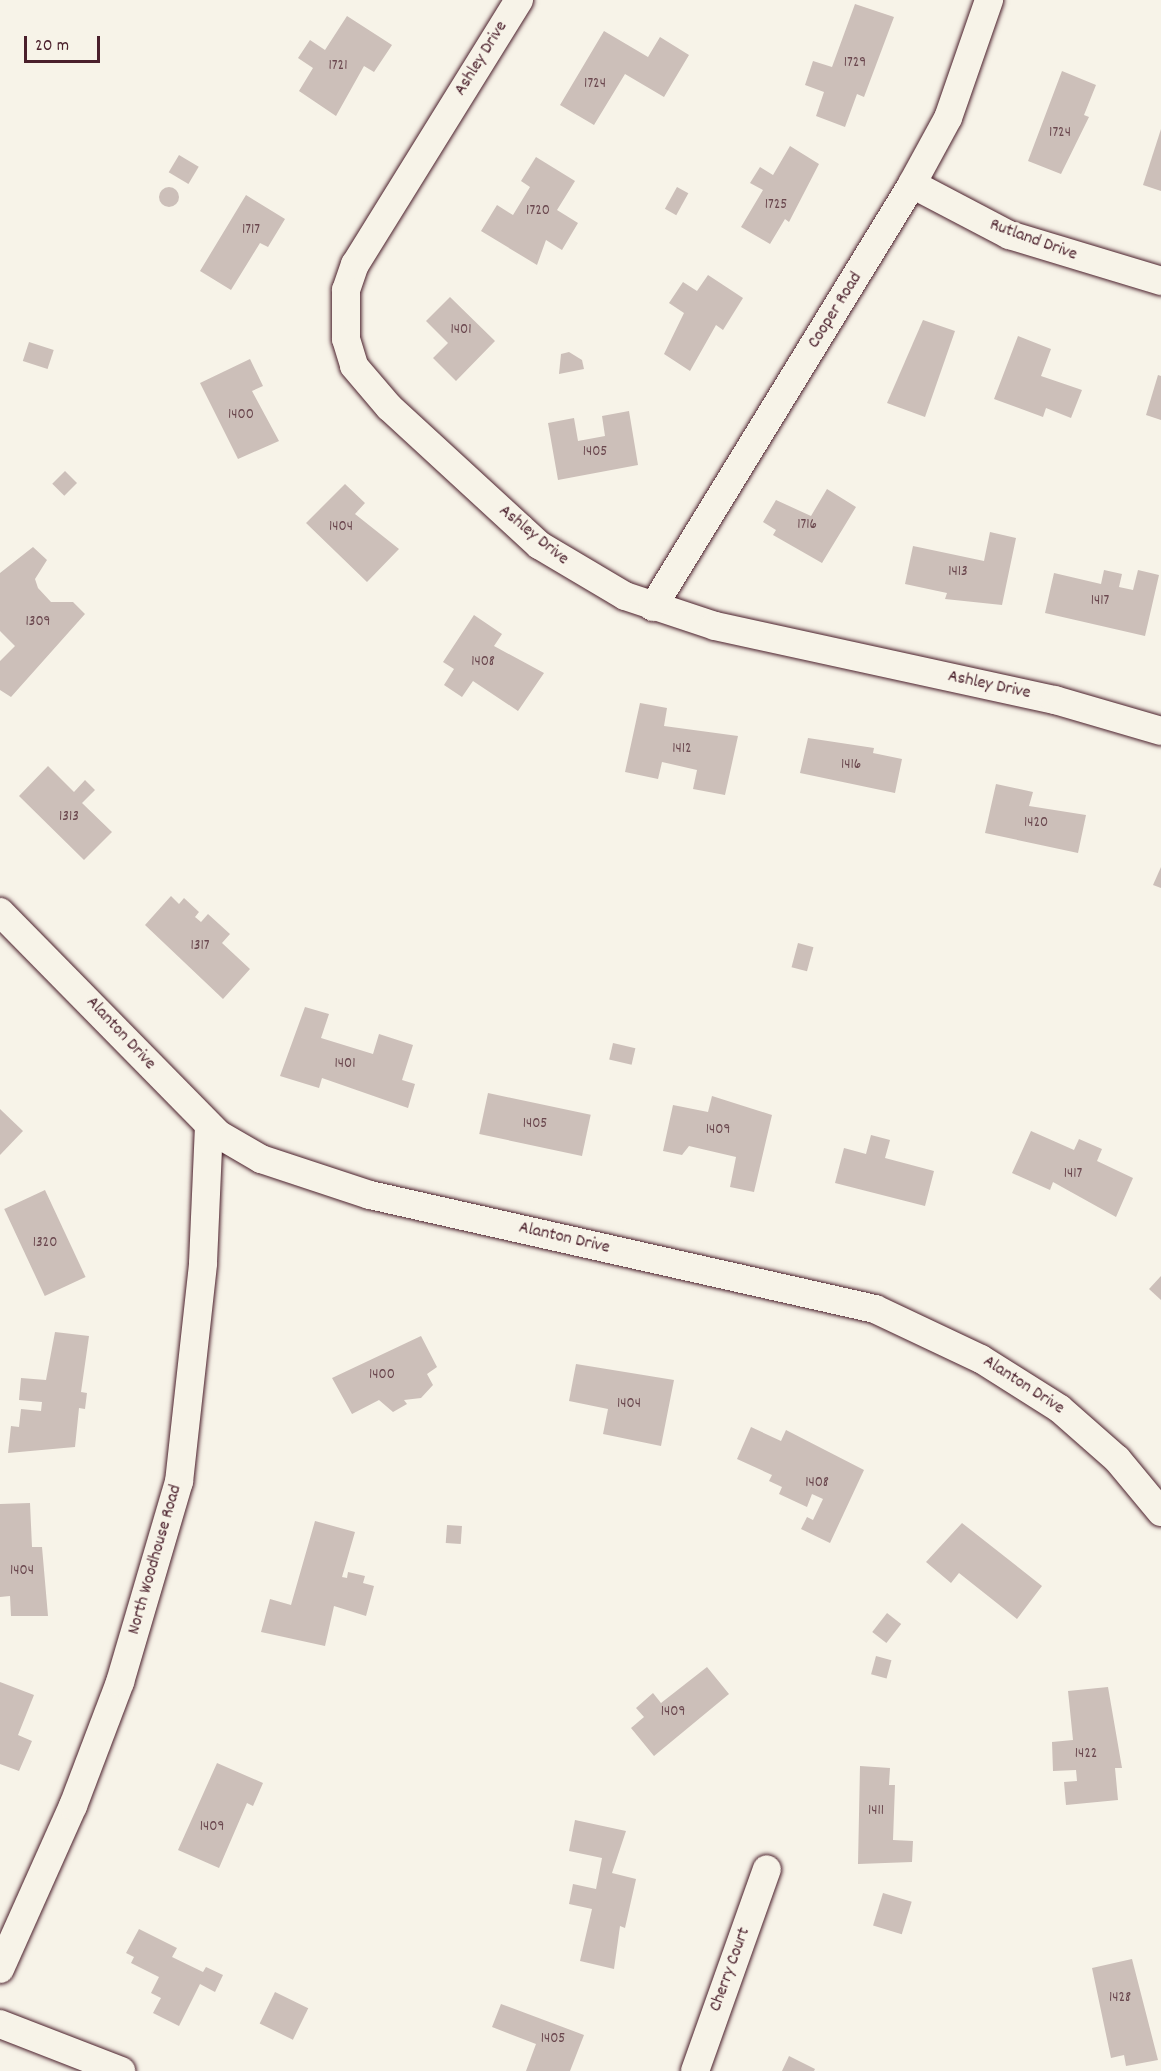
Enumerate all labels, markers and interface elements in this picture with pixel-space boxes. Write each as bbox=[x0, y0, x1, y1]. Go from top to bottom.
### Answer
street label: Ashley Drive bbox=[451, 18, 513, 100]
scale bar bbox=[27, 24, 104, 62]
text: 20 m bbox=[35, 34, 69, 59]
house number: 1729 bbox=[844, 55, 866, 73]
house number: 1721 bbox=[329, 58, 347, 76]
house number: 1724 bbox=[584, 76, 606, 94]
house number: 1724 bbox=[1049, 125, 1071, 143]
house number: 1725 bbox=[765, 197, 787, 215]
house number: 1720 bbox=[526, 203, 550, 221]
street label: Rutland Drive bbox=[986, 215, 1080, 267]
house number: 1717 bbox=[242, 222, 260, 240]
street label: Cooper Road bbox=[804, 269, 868, 353]
house number: 1401 bbox=[451, 322, 471, 340]
house number: 1400 bbox=[228, 407, 254, 425]
house number: 1405 bbox=[583, 444, 607, 462]
street label: Ashley Drive bbox=[494, 501, 572, 571]
house number: 1716 bbox=[797, 517, 817, 535]
house number: 1404 bbox=[329, 519, 353, 537]
house number: 1413 bbox=[948, 564, 968, 582]
house number: 1417 bbox=[1091, 593, 1109, 611]
house number: 1309 bbox=[26, 614, 50, 632]
house number: 1408 bbox=[471, 654, 495, 672]
street label: Ashley Drive bbox=[946, 667, 1032, 705]
house number: 1412 bbox=[672, 741, 692, 759]
house number: 1416 bbox=[841, 757, 861, 775]
house number: 1313 bbox=[59, 809, 79, 827]
house number: 1420 bbox=[1024, 815, 1048, 833]
house number: 1317 bbox=[191, 938, 209, 956]
street label: Alanton Drive bbox=[81, 993, 159, 1075]
house number: 1401 bbox=[335, 1056, 355, 1074]
house number: 1405 bbox=[523, 1116, 547, 1134]
house number: 1409 bbox=[706, 1122, 730, 1140]
house number: 1417 bbox=[1064, 1166, 1082, 1184]
street label: Alanton Drive bbox=[516, 1218, 612, 1260]
house number: 1320 bbox=[33, 1235, 57, 1253]
street label: Alanton Drive bbox=[978, 1352, 1068, 1420]
house number: 1400 bbox=[369, 1367, 395, 1385]
house number: 1404 bbox=[617, 1396, 641, 1414]
house number: 1408 bbox=[805, 1475, 829, 1493]
street label: North Woodhouse Road bbox=[124, 1483, 188, 1637]
house number: 1404 bbox=[10, 1563, 34, 1581]
house number: 1409 bbox=[661, 1704, 685, 1722]
house number: 1422 bbox=[1075, 1746, 1097, 1764]
house number: 1411 bbox=[868, 1803, 884, 1821]
house number: 1409 bbox=[200, 1819, 224, 1837]
street label: Cherry Court bbox=[706, 1925, 756, 2015]
house number: 1428 bbox=[1109, 1990, 1131, 2008]
house number: 1405 bbox=[541, 2031, 565, 2049]

